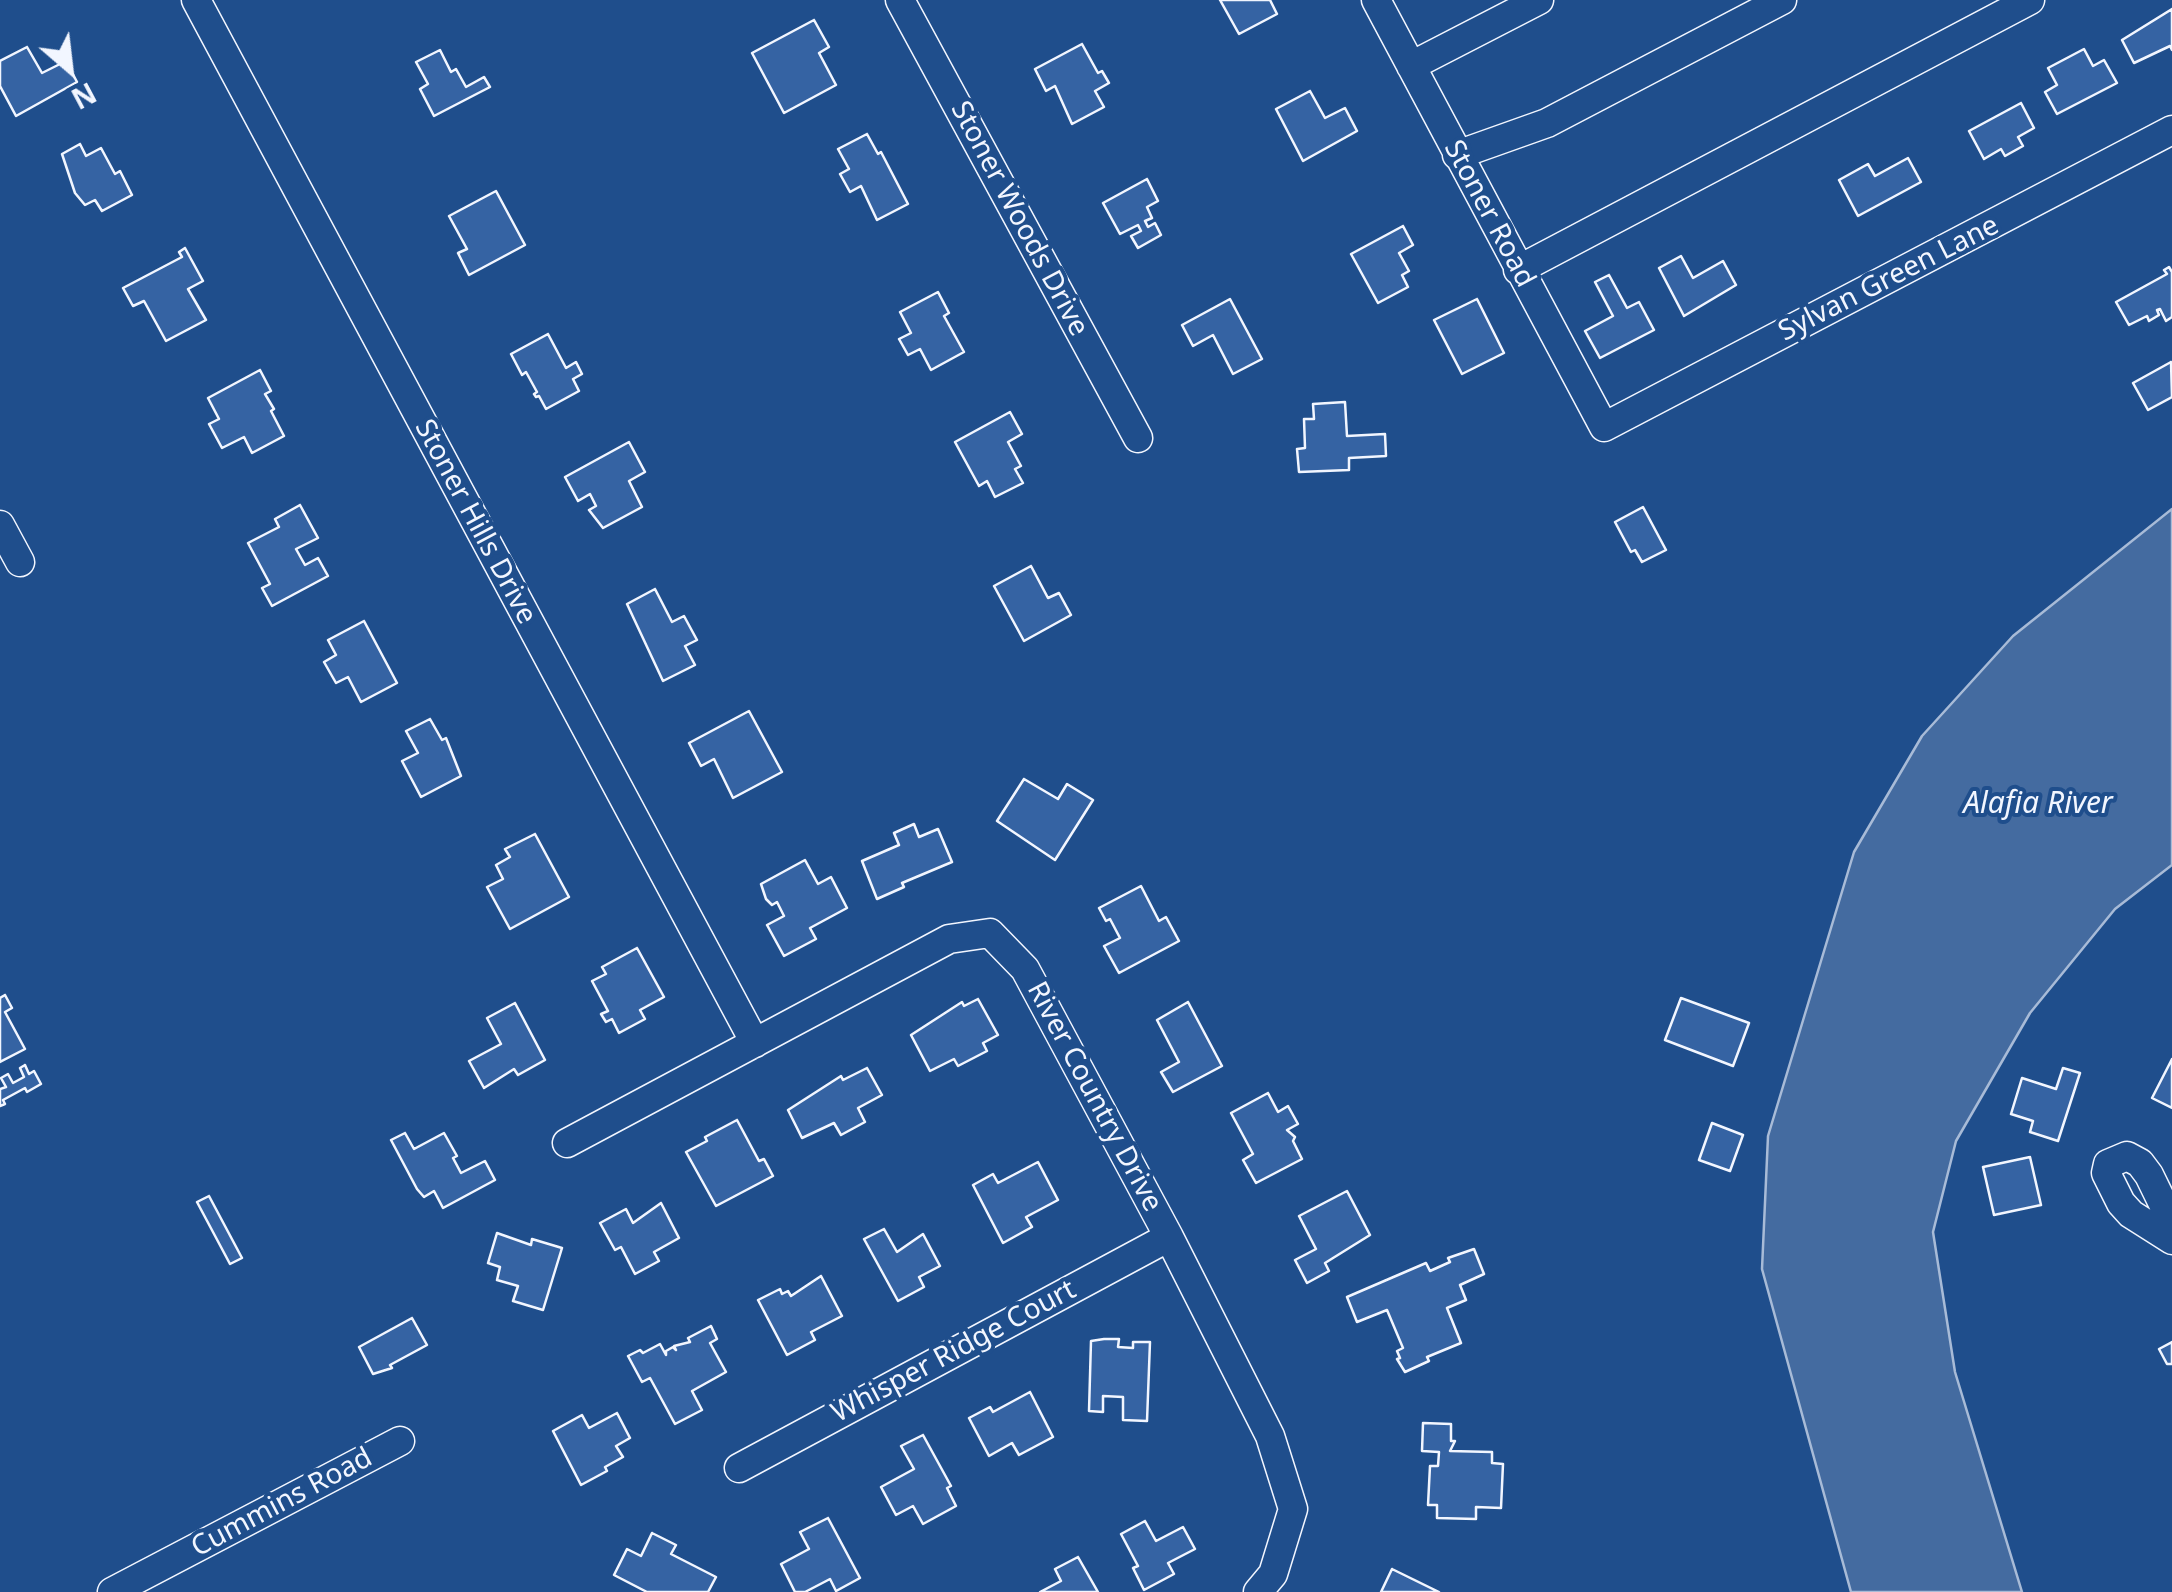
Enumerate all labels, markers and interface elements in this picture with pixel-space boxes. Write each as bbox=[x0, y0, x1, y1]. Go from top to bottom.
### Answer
north arrow bbox=[20, 20, 120, 120]
text: N bbox=[65, 74, 103, 119]
street label: Stoner Woods Drive bbox=[943, 96, 1095, 342]
street label: Stoner Road bbox=[1436, 135, 1542, 293]
street label: Sylvan Green Lane bbox=[1773, 209, 2005, 349]
street label: Stoner Hills Drive bbox=[407, 414, 543, 630]
water label: Alafia River bbox=[1963, 786, 2113, 822]
street label: River Country Drive bbox=[1019, 976, 1169, 1218]
street label: Whisper Ridge Court bbox=[826, 1273, 1082, 1431]
street label: Cummins Road bbox=[186, 1441, 378, 1565]

